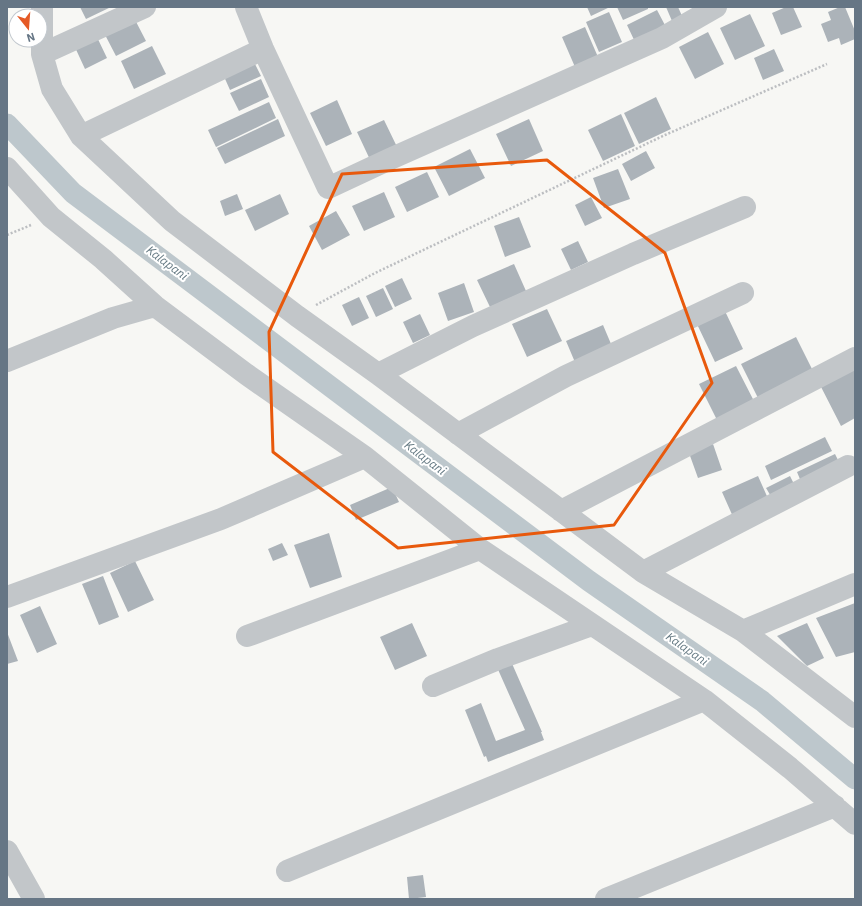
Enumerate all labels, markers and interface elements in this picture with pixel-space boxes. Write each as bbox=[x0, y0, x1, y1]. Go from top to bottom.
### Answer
north arrow bbox=[8, 8, 48, 48]
text: N bbox=[25, 30, 37, 45]
water label: Kalapani bbox=[144, 242, 192, 283]
water label: Kalapani bbox=[402, 437, 450, 478]
water label: Kalapani bbox=[663, 629, 712, 669]

